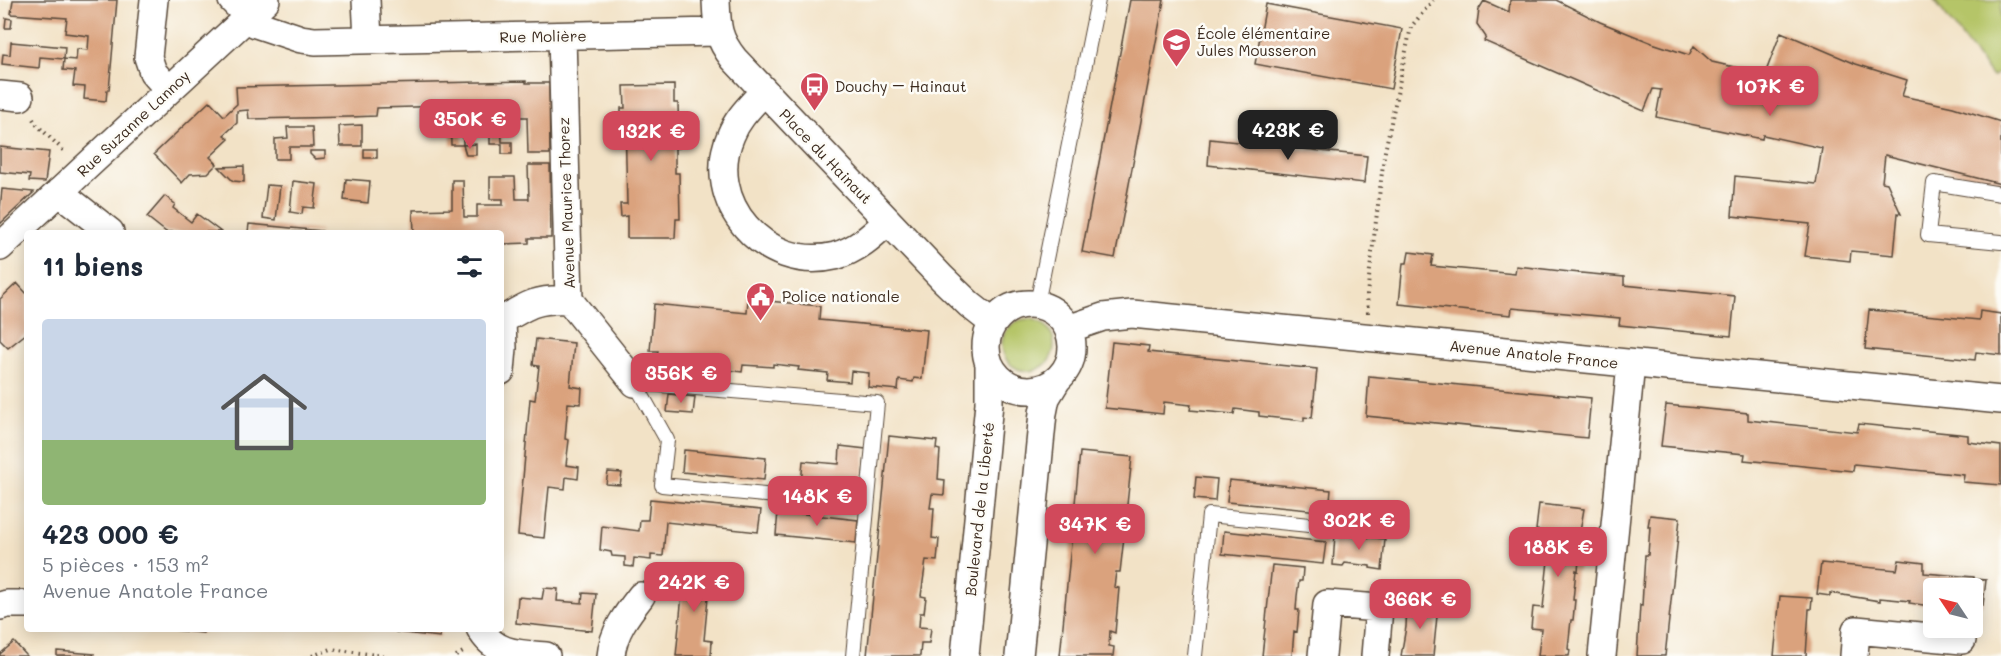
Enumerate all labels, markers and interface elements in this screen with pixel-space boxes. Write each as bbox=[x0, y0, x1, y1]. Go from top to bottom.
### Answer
place label: École élémentaire Jules Mousseron bbox=[1197, 23, 1330, 60]
street label: Rue Molière bbox=[499, 25, 587, 47]
school or university icon: École élémentaire Jules Mousseron bbox=[1160, 26, 1192, 68]
street label: Rue Suzanne Lannoy bbox=[72, 65, 194, 181]
pin: 107K € bbox=[1721, 66, 1819, 117]
bus stop icon: Douchy – Hainaut bbox=[798, 70, 830, 112]
text: 107K € bbox=[1735, 72, 1805, 98]
place label: Douchy – Hainaut bbox=[835, 76, 967, 96]
pin: 350K € bbox=[421, 99, 519, 150]
street label: Place du Hainaut bbox=[775, 104, 877, 208]
text: 350K € bbox=[433, 105, 507, 131]
pin: 423K € bbox=[1239, 110, 1337, 161]
pin: 132K € bbox=[602, 111, 700, 162]
text: 423K € bbox=[1252, 116, 1324, 142]
street label: Avenue Maurice Thorez bbox=[553, 117, 579, 289]
text: 132K € bbox=[617, 117, 685, 143]
text: 11 biens bbox=[42, 249, 143, 283]
icon: filters bbox=[453, 250, 486, 283]
public building icon: Police nationale bbox=[745, 280, 777, 322]
place label: Police nationale bbox=[782, 286, 900, 306]
street label: Avenue Anatole France bbox=[1449, 335, 1619, 373]
pin: 356K € bbox=[632, 353, 730, 404]
icon: home bbox=[210, 358, 318, 466]
text: 356K € bbox=[645, 359, 717, 385]
street label: Boulevard de la Liberté bbox=[960, 421, 998, 597]
pin: 148K € bbox=[768, 476, 866, 527]
text: 148K € bbox=[782, 482, 852, 508]
pin: 302K € bbox=[1310, 500, 1408, 551]
pin: 347K € bbox=[1046, 504, 1144, 555]
text: 302K € bbox=[1323, 506, 1395, 532]
text: 347K € bbox=[1059, 510, 1131, 536]
text: 423 000 € bbox=[42, 517, 179, 551]
pin: 188K € bbox=[1509, 527, 1607, 578]
text: 188K € bbox=[1523, 533, 1593, 559]
text: 5 pièces · 153 m² bbox=[42, 551, 209, 577]
pin: 242K € bbox=[645, 562, 743, 613]
text: 242K € bbox=[658, 568, 730, 594]
text: Avenue Anatole France bbox=[42, 577, 268, 603]
north arrow bbox=[1923, 578, 1983, 638]
map controls bbox=[1923, 578, 1983, 638]
pin: 366K € bbox=[1371, 579, 1469, 630]
text: 366K € bbox=[1384, 585, 1456, 611]

